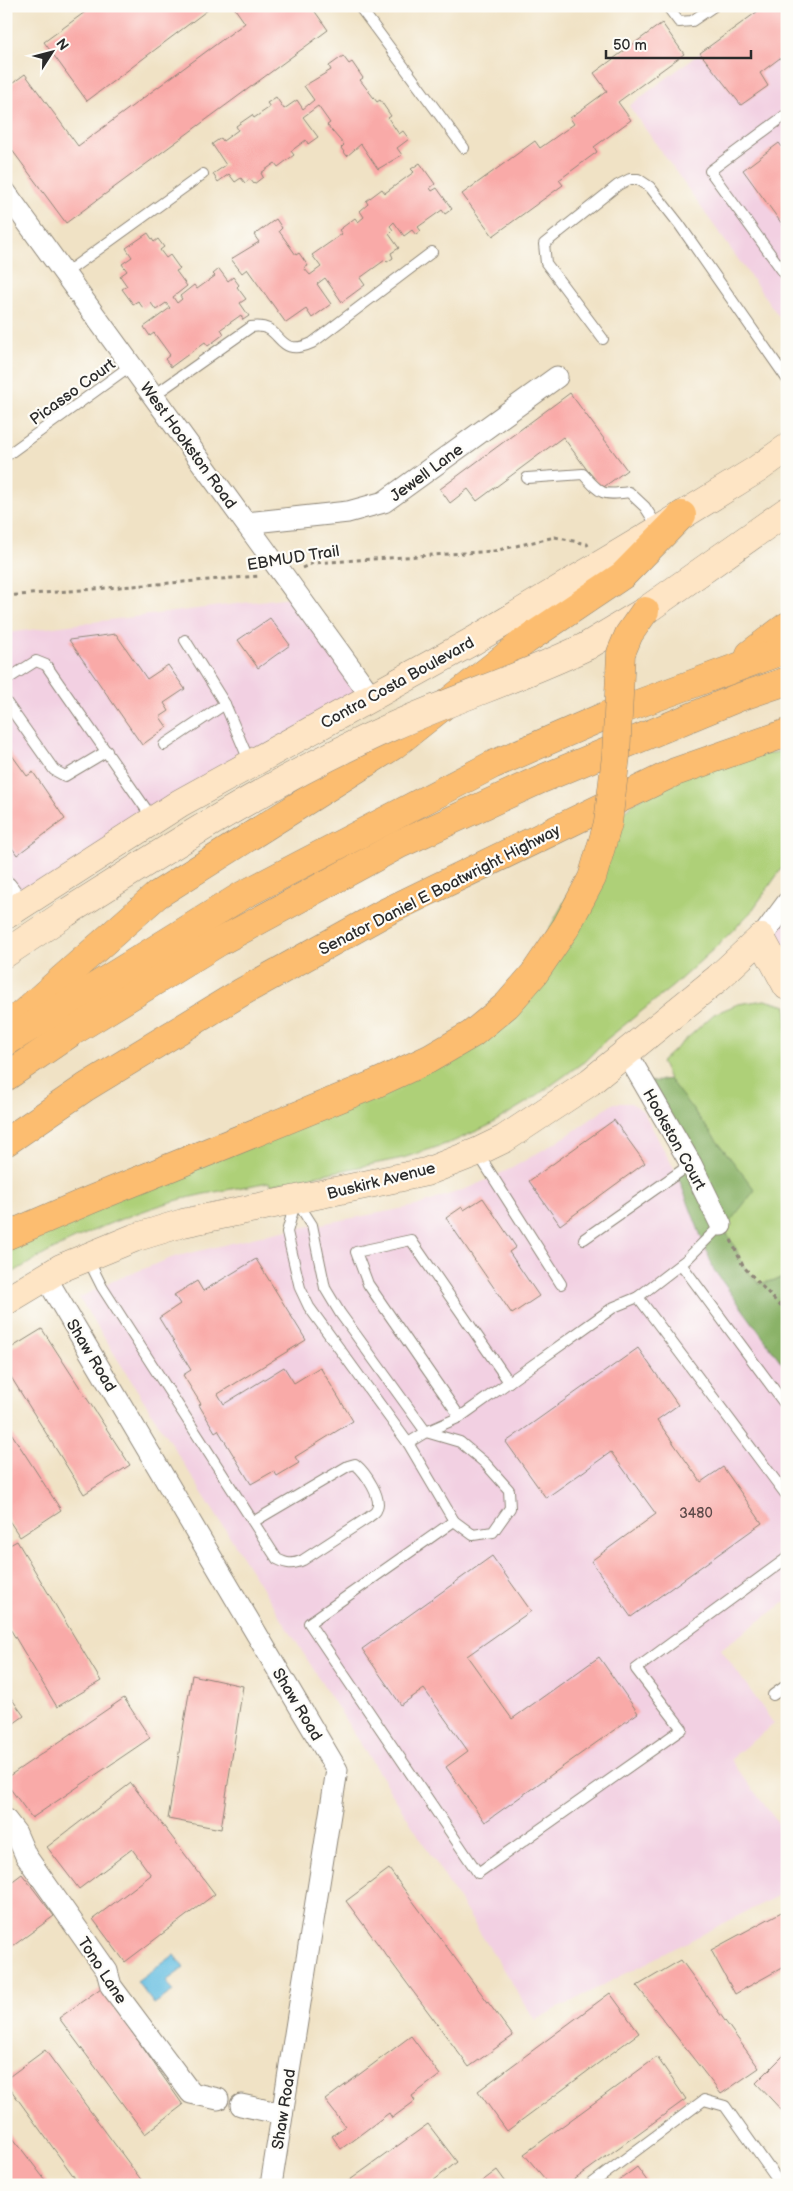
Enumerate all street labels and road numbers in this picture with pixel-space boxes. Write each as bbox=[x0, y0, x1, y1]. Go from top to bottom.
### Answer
street label: Picasso Court bbox=[27, 355, 119, 429]
street label: West Hookston Road bbox=[136, 379, 240, 513]
street label: Jewell Lane bbox=[387, 440, 467, 506]
street label: EBMUD Trail bbox=[246, 542, 341, 575]
street label: Contra Costa Boulevard bbox=[318, 633, 478, 733]
street label: Senator Daniel E Boatwright Highway bbox=[316, 821, 564, 960]
street label: Hookston Court bbox=[638, 1086, 709, 1194]
street label: Buskirk Avenue bbox=[325, 1159, 438, 1204]
street label: Shaw Road bbox=[62, 1316, 120, 1396]
street label: Shaw Road bbox=[268, 1665, 326, 1745]
street label: Tono Lane bbox=[73, 1934, 131, 2008]
street label: Shaw Road bbox=[269, 2068, 300, 2151]

